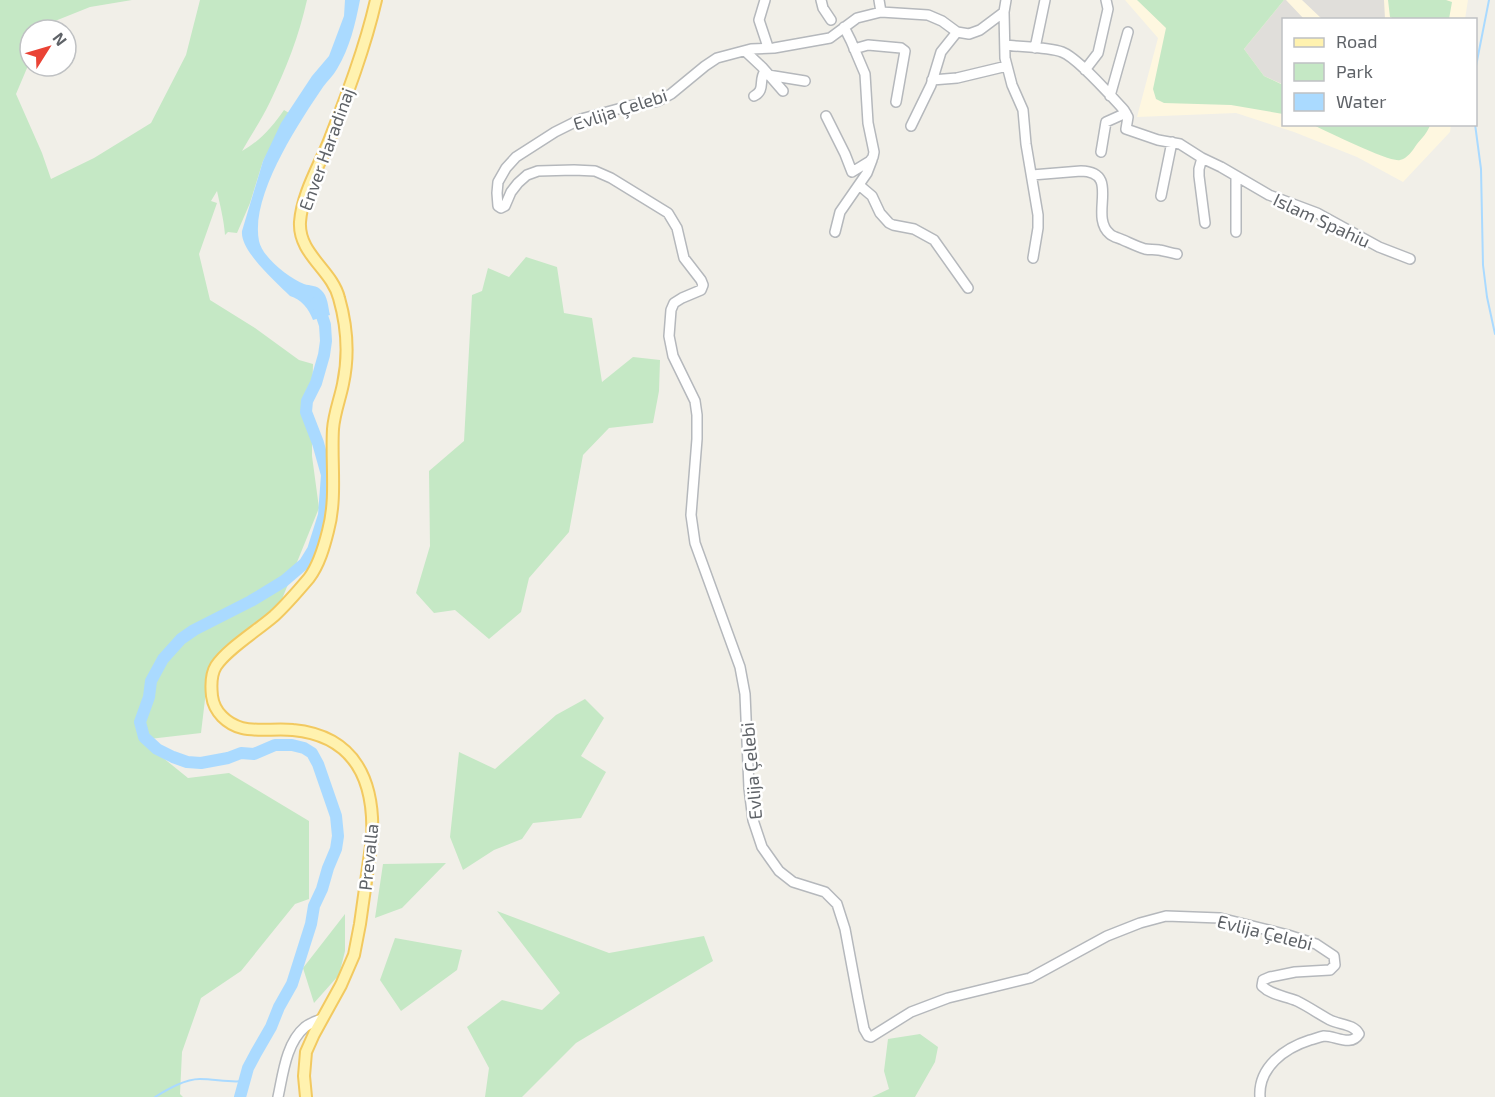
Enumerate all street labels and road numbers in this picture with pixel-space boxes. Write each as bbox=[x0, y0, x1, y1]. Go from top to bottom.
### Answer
street label: Evlija Çelebi bbox=[570, 83, 670, 135]
street label: Enver Haradinaj bbox=[294, 85, 358, 213]
street label: Islam Spahiu bbox=[1270, 188, 1374, 252]
street label: Evlija Çelebi bbox=[736, 721, 767, 821]
street label: Prevalla bbox=[354, 822, 382, 892]
street label: Evlija Çelebi bbox=[1215, 910, 1315, 955]

